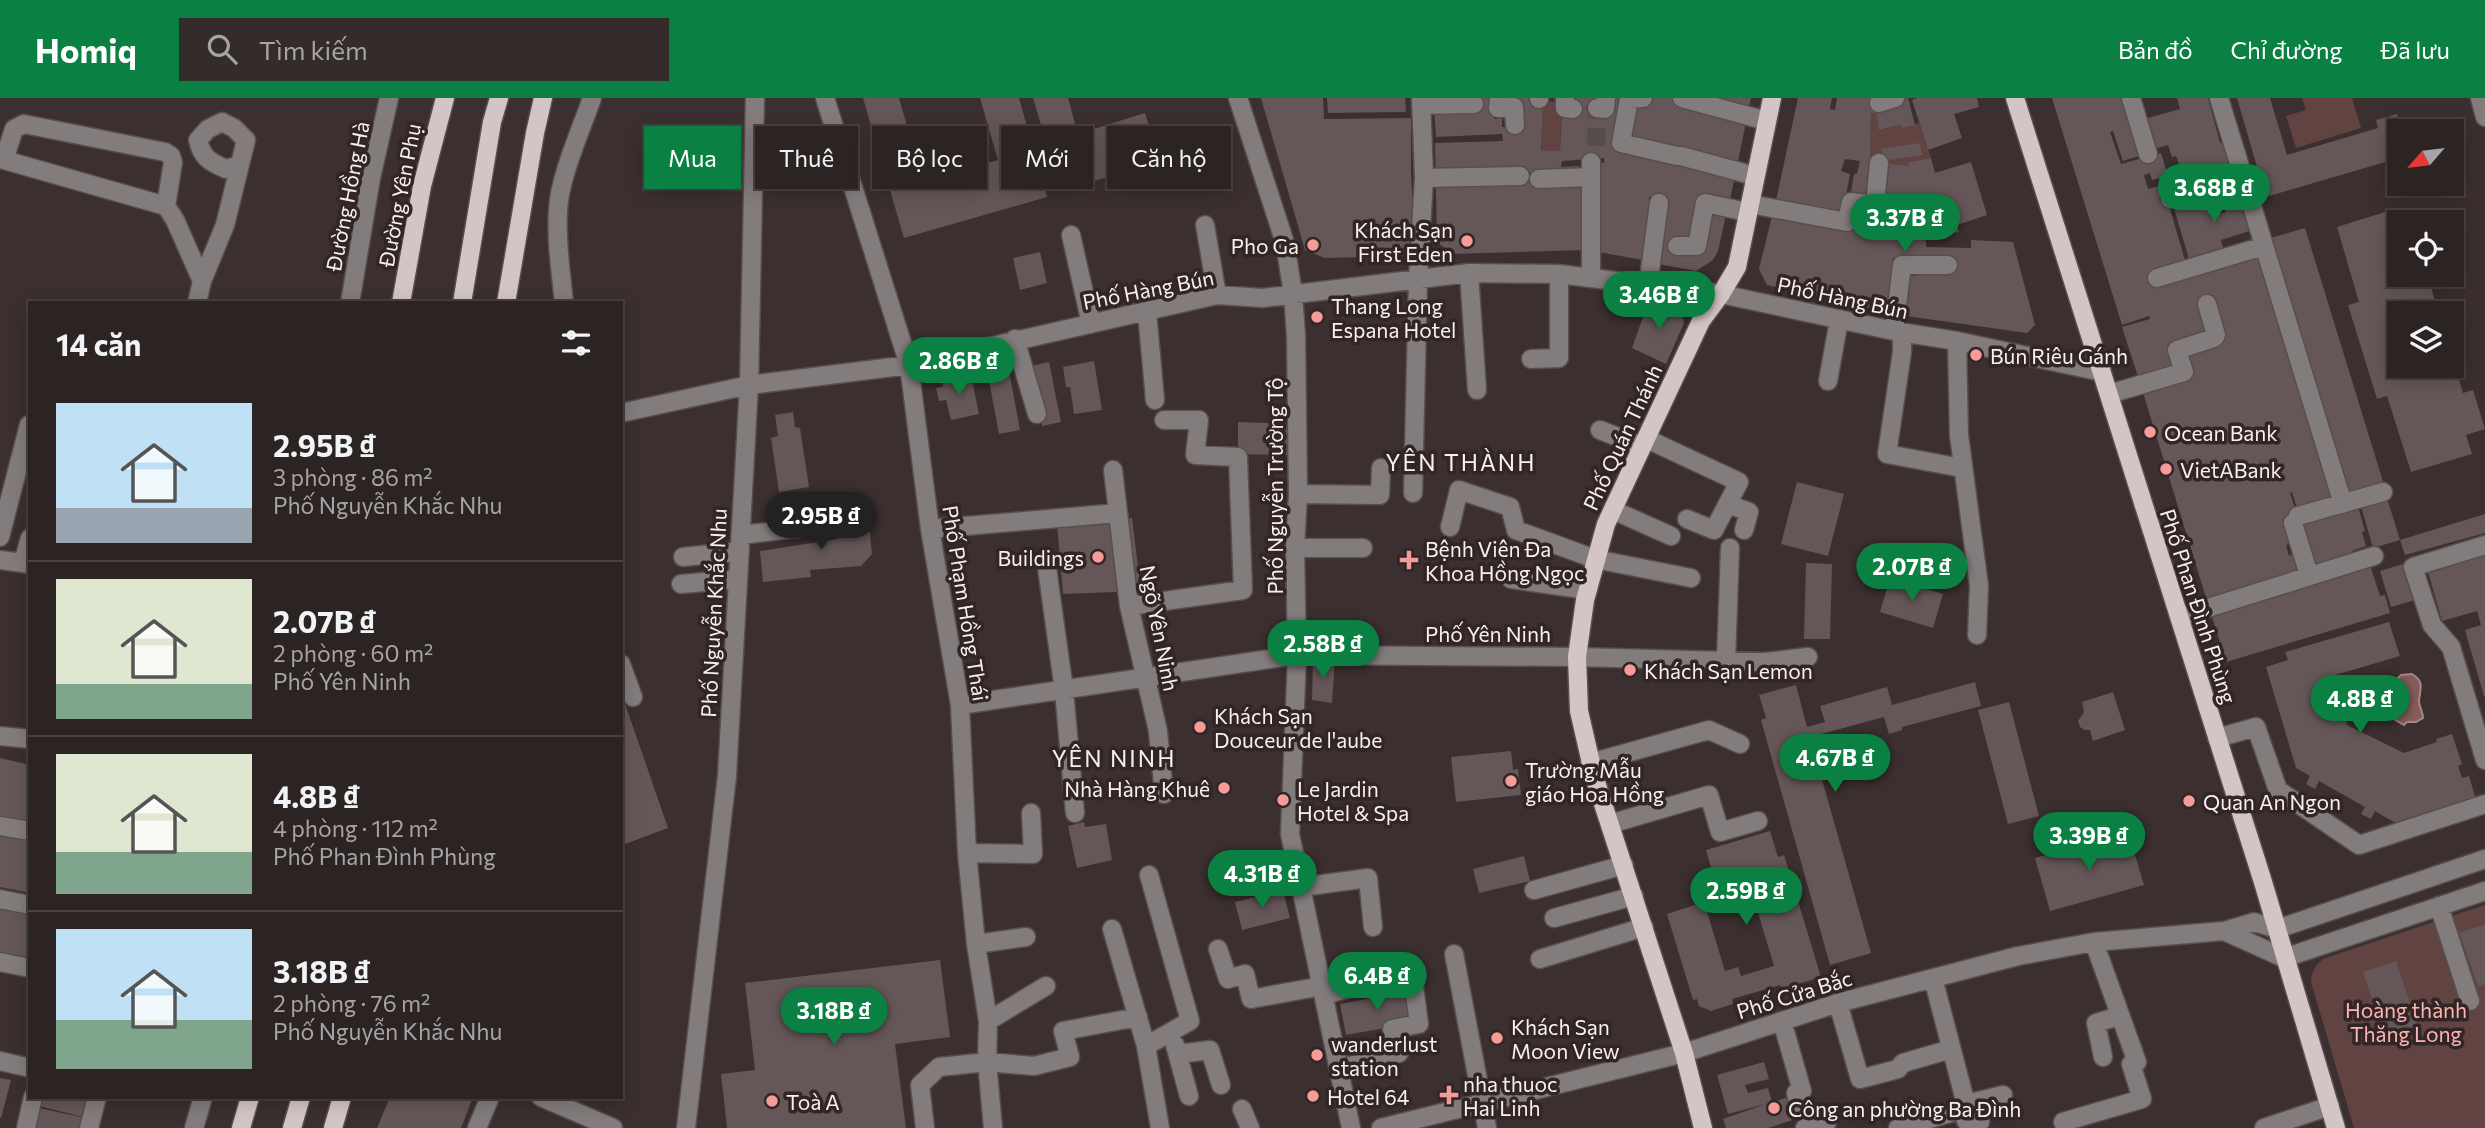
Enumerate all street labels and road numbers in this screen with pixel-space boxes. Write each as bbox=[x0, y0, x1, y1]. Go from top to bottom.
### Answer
street label: Đường Hồng Hà bbox=[320, 119, 374, 274]
street label: Đường Yên Phụ bbox=[373, 121, 425, 270]
street label: Phố Hàng Bún bbox=[1080, 264, 1216, 314]
street label: Phố Hàng Bún bbox=[1775, 271, 1911, 323]
street label: Phố Quán Thánh bbox=[1577, 360, 1667, 514]
street label: Phố Nguyễn Trường Tộ bbox=[1261, 378, 1287, 594]
street label: Phố Phạm Hồng Thái bbox=[938, 503, 994, 703]
street label: Phố Phan Đình Phùng bbox=[2156, 505, 2242, 707]
street label: Phố Nguyễn Khắc Nhu bbox=[694, 508, 731, 718]
street label: Ngõ Yên Ninh bbox=[1136, 563, 1184, 693]
street label: Phố Yên Ninh bbox=[1425, 621, 1551, 646]
street label: Phố Cửa Bắc bbox=[1733, 965, 1855, 1023]

